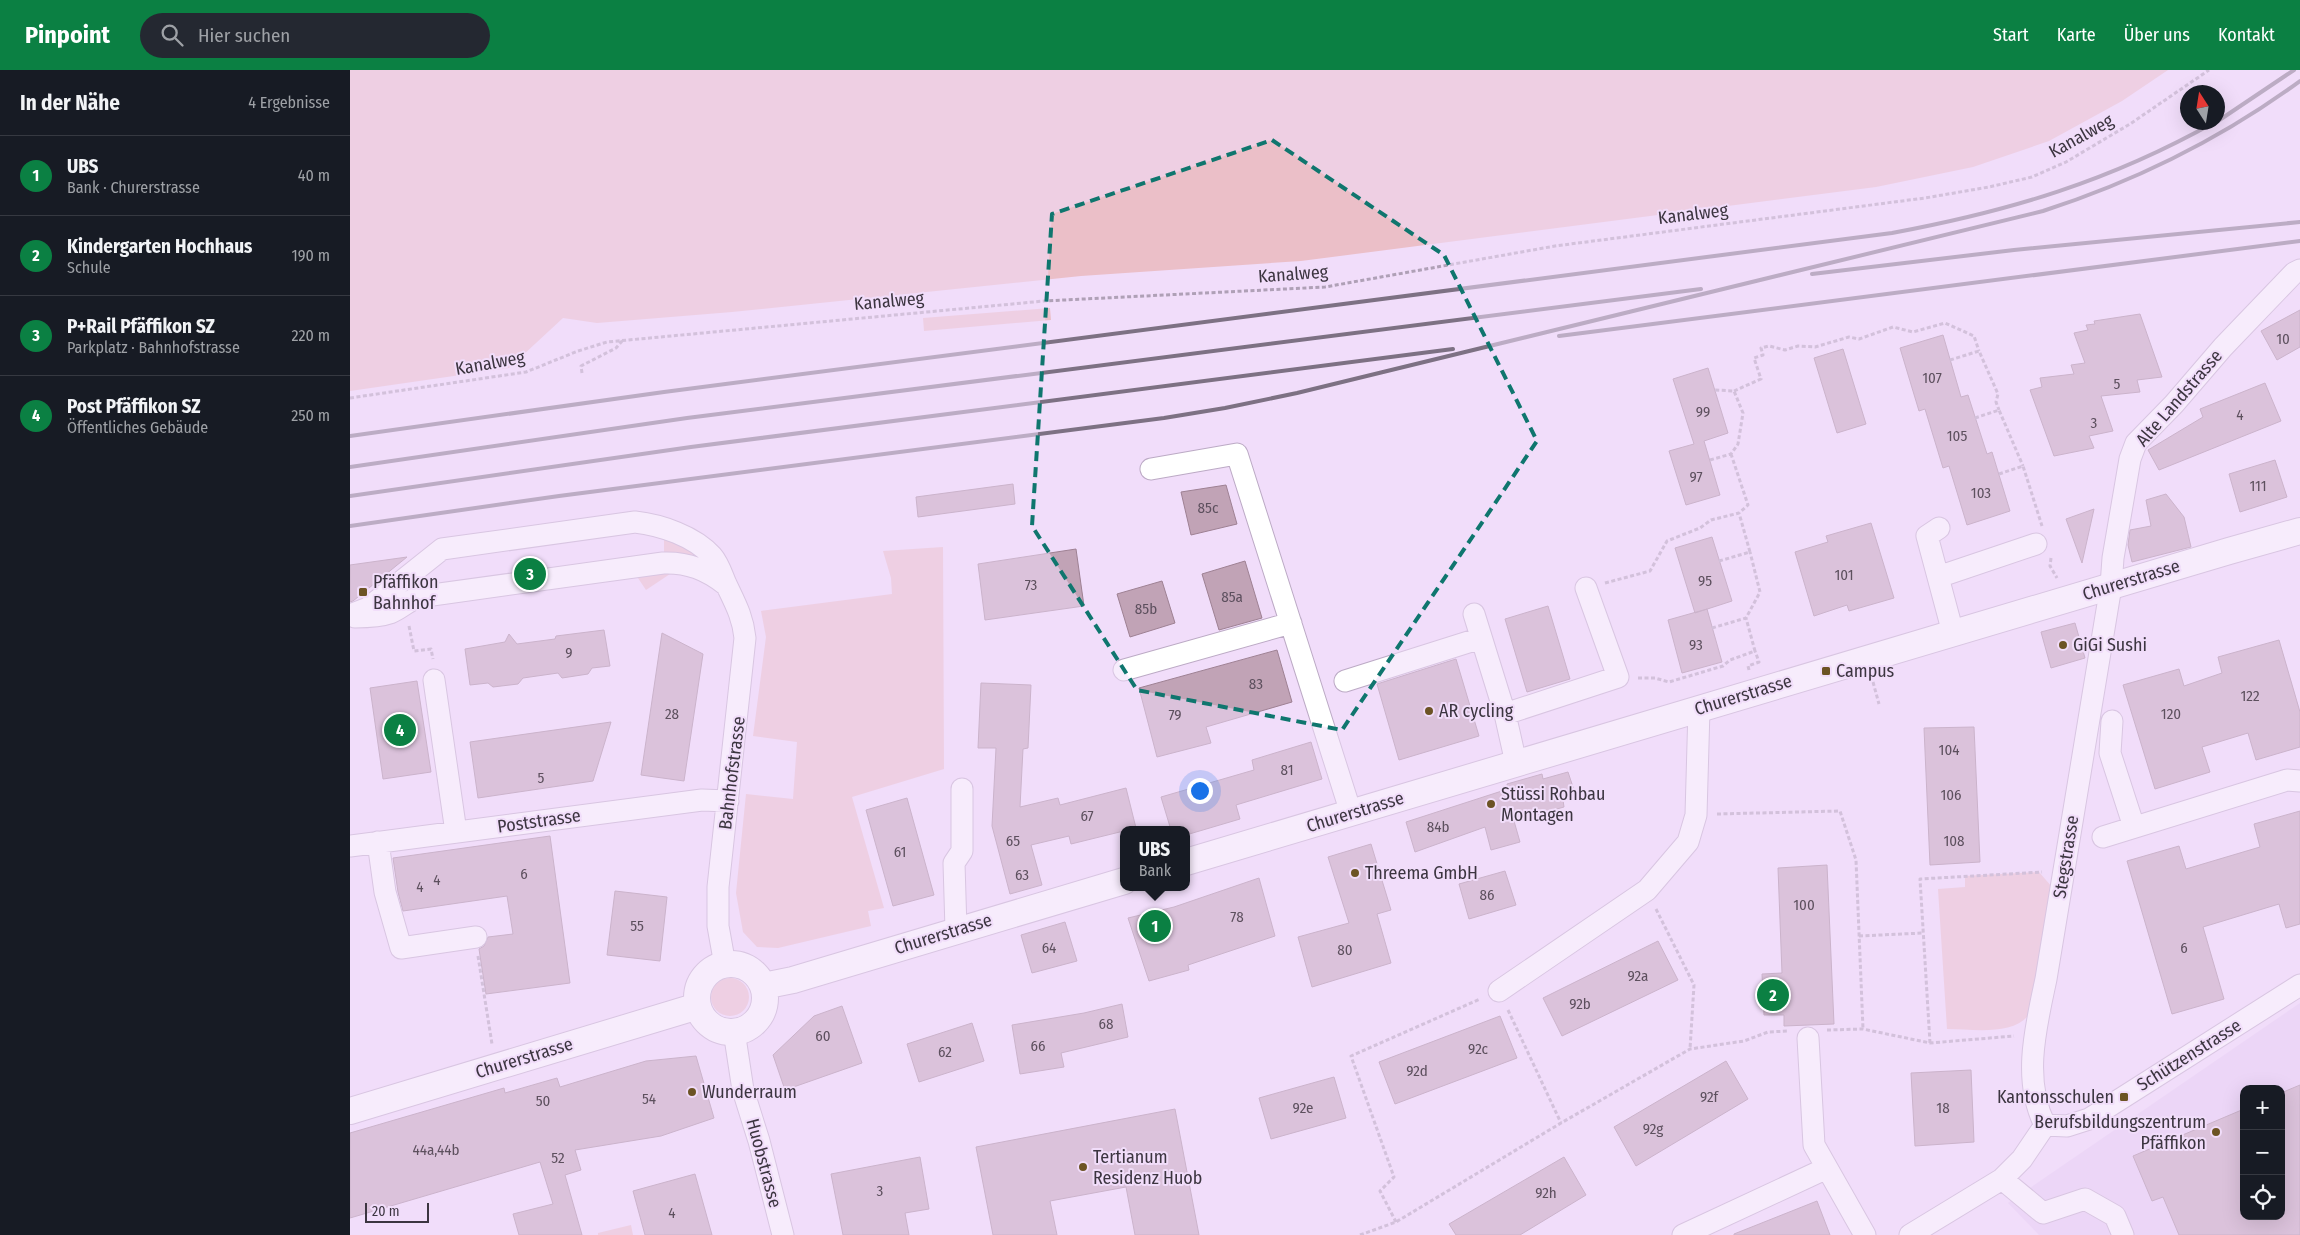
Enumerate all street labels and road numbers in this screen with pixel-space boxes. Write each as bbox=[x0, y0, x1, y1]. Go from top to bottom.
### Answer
street label: Kanalweg bbox=[2045, 109, 2118, 163]
street label: Kanalweg bbox=[1657, 199, 1730, 229]
street label: Kanalweg bbox=[1257, 261, 1329, 287]
street label: Kanalweg bbox=[853, 287, 925, 315]
street label: Alte Landstrasse bbox=[2131, 345, 2227, 451]
street label: Kanalweg bbox=[453, 346, 527, 380]
street label: Churerstrasse bbox=[2080, 555, 2182, 605]
street label: Churerstrasse bbox=[1692, 670, 1794, 720]
street label: Bahnhofstrasse bbox=[714, 715, 750, 831]
street label: Churerstrasse bbox=[1304, 787, 1406, 837]
street label: Poststrasse bbox=[496, 804, 582, 838]
street label: Stegstrasse bbox=[2049, 814, 2083, 900]
street label: Churerstrasse bbox=[892, 909, 994, 959]
street label: Schützenstrasse bbox=[2133, 1014, 2245, 1096]
street label: Churerstrasse bbox=[473, 1033, 575, 1083]
street label: Huobstrasse bbox=[742, 1116, 786, 1210]

